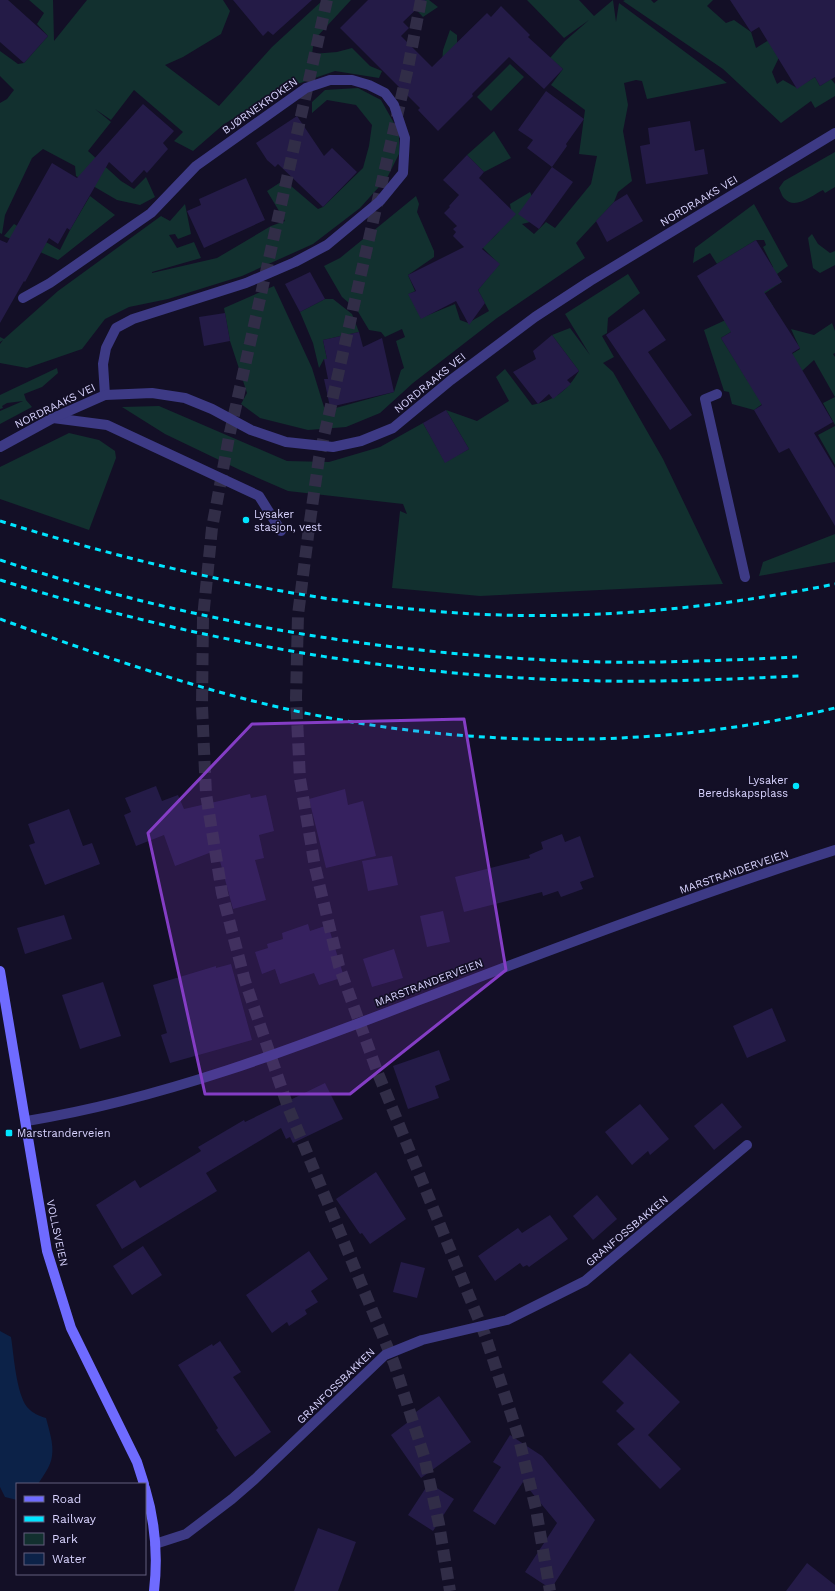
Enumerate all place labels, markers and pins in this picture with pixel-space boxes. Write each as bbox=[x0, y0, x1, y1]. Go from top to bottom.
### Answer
place label: Lysaker stasjon, vest bbox=[254, 508, 322, 534]
marker: Lysaker stasjon, vest bbox=[241, 515, 251, 525]
place label: Lysaker Beredskapsplass bbox=[698, 774, 788, 800]
marker: Lysaker Beredskapsplass bbox=[791, 781, 801, 791]
place label: Marstranderveien bbox=[17, 1127, 110, 1140]
marker: Marstranderveien bbox=[4, 1128, 14, 1138]

